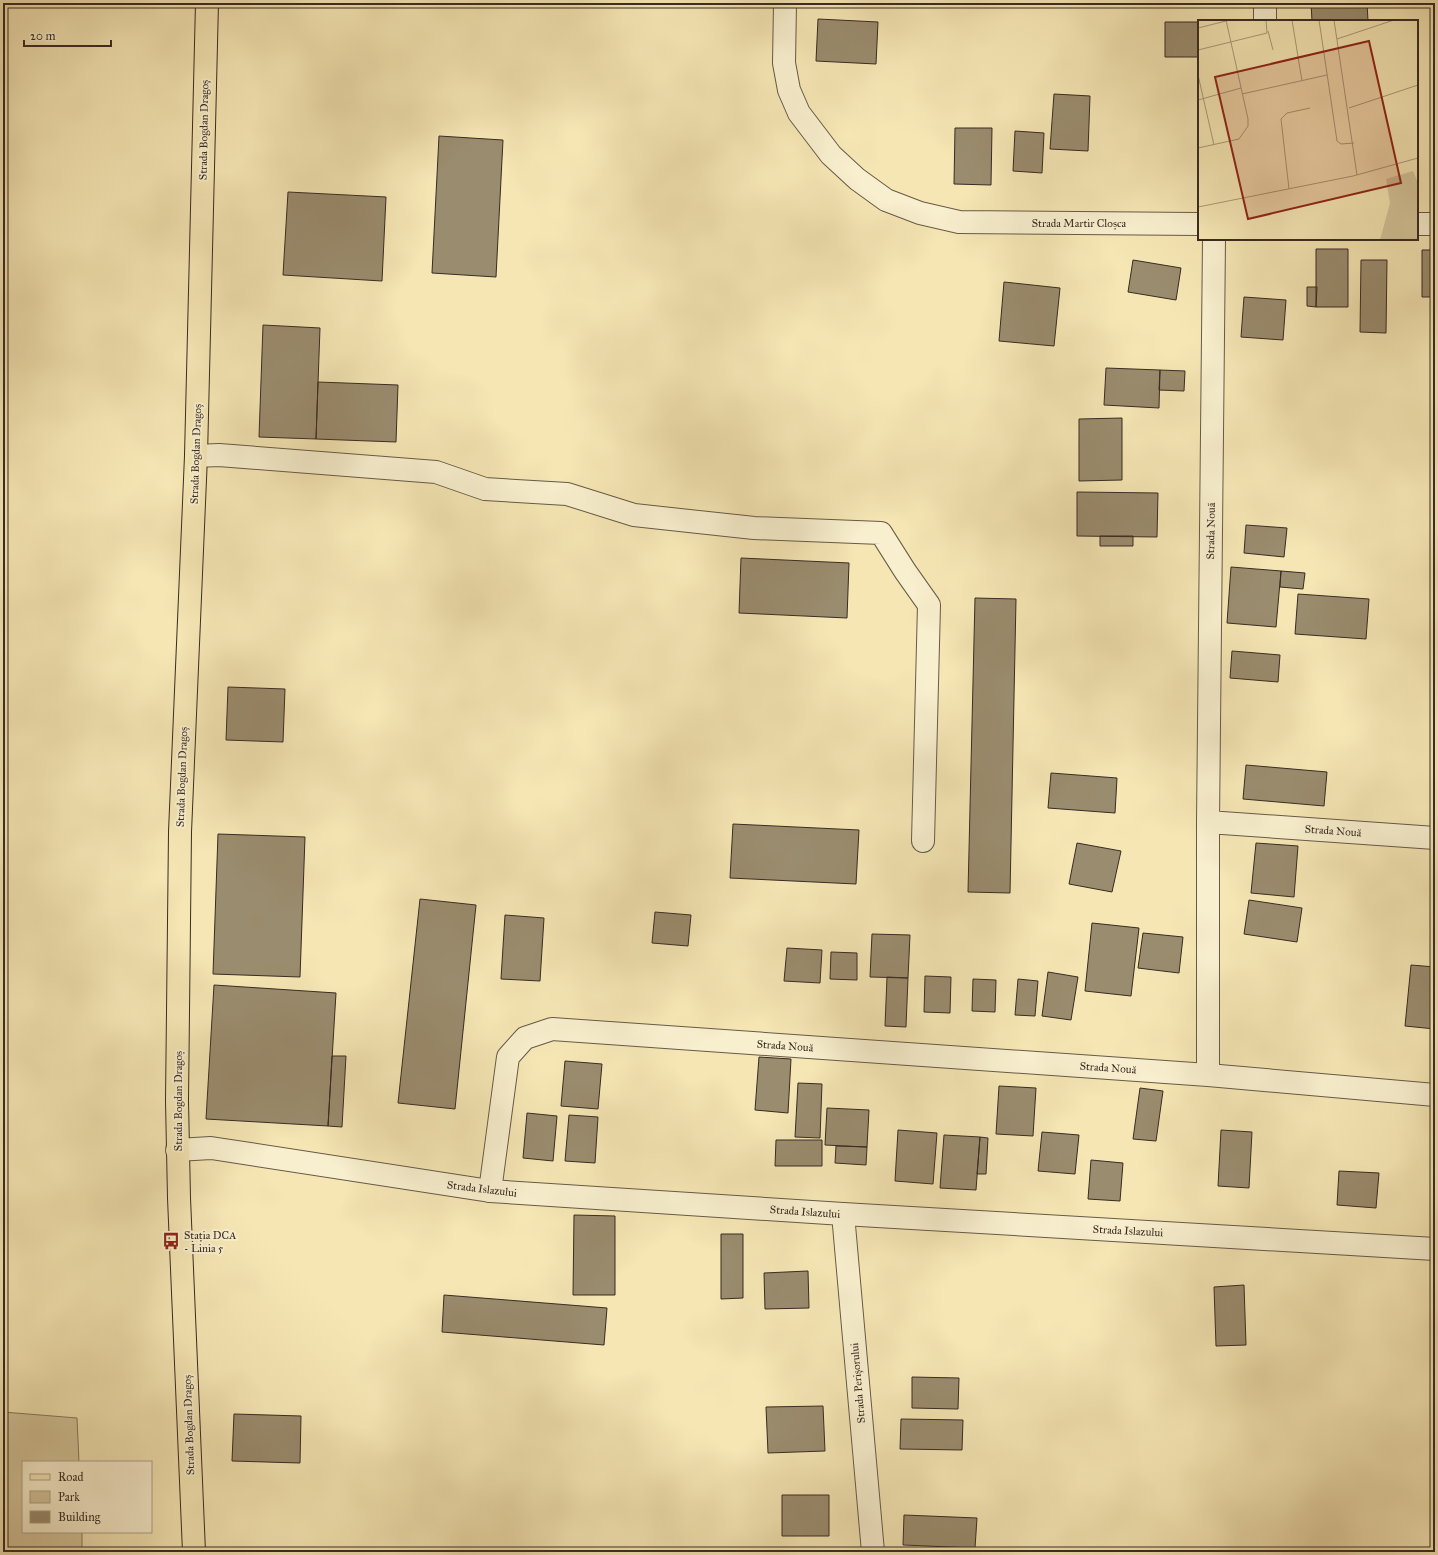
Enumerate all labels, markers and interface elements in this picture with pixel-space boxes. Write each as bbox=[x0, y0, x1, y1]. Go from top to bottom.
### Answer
inset map bbox=[1198, 20, 1418, 240]
scale bar bbox=[24, 22, 111, 48]
text: 20 m bbox=[30, 29, 56, 43]
street label: Strada Bogdan Dragoș bbox=[197, 80, 211, 180]
street label: Strada Martir Cloșca bbox=[1032, 217, 1127, 230]
street label: Strada Bogdan Dragoș bbox=[188, 404, 204, 504]
street label: Strada Nouă bbox=[1204, 502, 1218, 560]
street label: Strada Bogdan Dragoș bbox=[174, 727, 190, 827]
street label: Strada Nouă bbox=[1304, 823, 1362, 839]
street label: Strada Nouă bbox=[756, 1038, 814, 1054]
street label: Strada Bogdan Dragoș bbox=[172, 1051, 185, 1151]
street label: Strada Nouă bbox=[1079, 1060, 1137, 1076]
street label: Strada Islazului bbox=[446, 1178, 518, 1200]
street label: Strada Islazului bbox=[769, 1203, 841, 1221]
street label: Strada Islazului bbox=[1092, 1223, 1164, 1239]
place label: Stația DCA - Linia 5 bbox=[184, 1229, 237, 1255]
bus stop icon: Stația DCA - Linia 5 bbox=[161, 1231, 181, 1251]
street label: Strada Perișorului bbox=[848, 1342, 868, 1424]
street label: Strada Bogdan Dragoș bbox=[181, 1375, 197, 1475]
legend bbox=[22, 1461, 152, 1533]
text: Road bbox=[58, 1470, 84, 1484]
text: Park bbox=[58, 1490, 80, 1504]
text: Building bbox=[58, 1510, 101, 1525]

